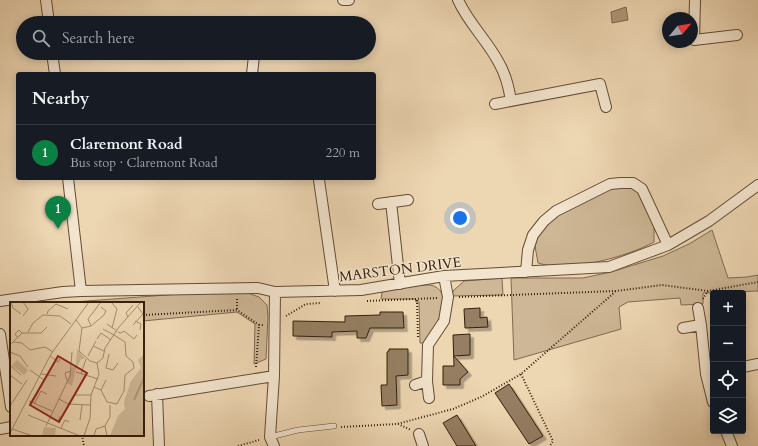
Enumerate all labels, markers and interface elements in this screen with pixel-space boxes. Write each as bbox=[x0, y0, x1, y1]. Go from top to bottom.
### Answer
north arrow bbox=[662, 12, 698, 48]
search box bbox=[16, 16, 376, 60]
icon: search bbox=[30, 27, 52, 49]
text: Search here bbox=[62, 28, 135, 48]
text: Nearby bbox=[32, 87, 89, 110]
text: Claremont Road bbox=[70, 134, 183, 154]
text: 1 bbox=[42, 144, 48, 162]
text: 220 m bbox=[326, 144, 360, 162]
text: Bus stop · Claremont Road bbox=[70, 154, 218, 172]
pin: 1 bbox=[45, 196, 71, 229]
your location bbox=[450, 208, 470, 228]
street label: MARSTON DRIVE bbox=[338, 253, 462, 286]
map controls bbox=[710, 290, 746, 434]
button: + bbox=[710, 290, 746, 326]
inset map bbox=[10, 302, 144, 436]
button: − bbox=[710, 326, 746, 362]
button: locate bbox=[710, 362, 746, 398]
button: layers bbox=[710, 398, 746, 434]

